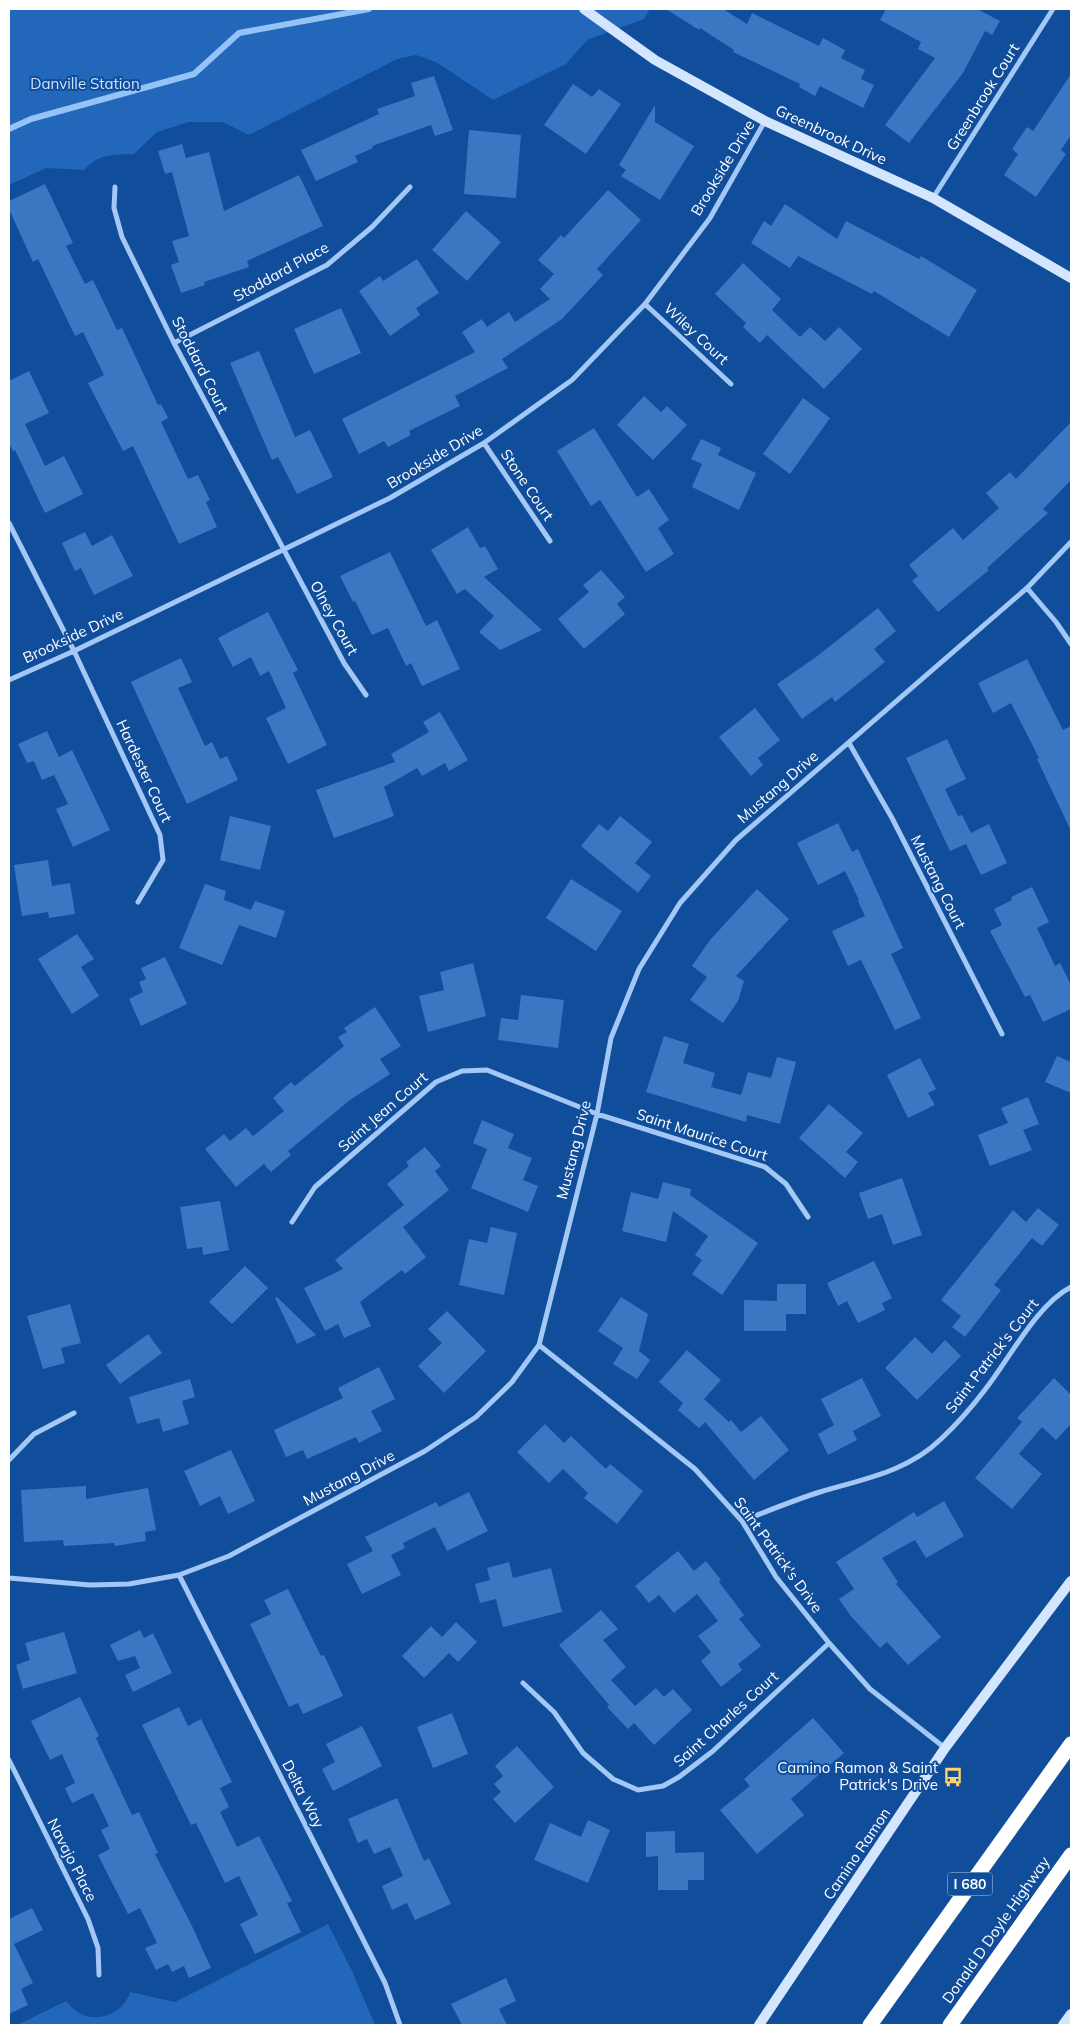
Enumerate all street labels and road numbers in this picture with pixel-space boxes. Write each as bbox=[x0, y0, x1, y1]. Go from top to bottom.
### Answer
street label: Greenbrook Court bbox=[942, 40, 1023, 154]
street label: Greenbrook Drive bbox=[772, 100, 890, 169]
street label: Brookside Drive bbox=[686, 116, 759, 219]
street label: Stoddard Place bbox=[230, 238, 332, 306]
street label: Wiley Court bbox=[660, 299, 733, 368]
street label: Stoddard Court bbox=[168, 313, 233, 416]
street label: Brookside Drive bbox=[383, 420, 486, 493]
street label: Stone Court bbox=[497, 445, 558, 524]
street label: Olney Court bbox=[306, 577, 363, 658]
street label: Brookside Drive bbox=[20, 604, 126, 667]
street label: Hardester Court bbox=[112, 716, 177, 825]
street label: Mustang Drive bbox=[733, 746, 822, 827]
street label: Mustang Court bbox=[907, 832, 970, 932]
street label: Saint Jean Court bbox=[334, 1067, 431, 1156]
street label: Mustang Drive bbox=[552, 1099, 595, 1201]
street label: Saint Maurice Court bbox=[634, 1104, 770, 1165]
street label: Saint Patrick's Court bbox=[941, 1295, 1042, 1417]
street label: Mustang Drive bbox=[300, 1445, 398, 1510]
street label: Saint Patrick's Drive bbox=[730, 1493, 827, 1616]
street label: Saint Charles Court bbox=[669, 1667, 782, 1771]
street label: Delta Way bbox=[278, 1757, 329, 1831]
street label: Camino Ramon bbox=[819, 1804, 894, 1903]
street label: Navajo Place bbox=[43, 1815, 102, 1905]
street label: Donald D Doyle Highway bbox=[938, 1853, 1054, 2007]
road number: I 680 bbox=[948, 1872, 992, 1896]

